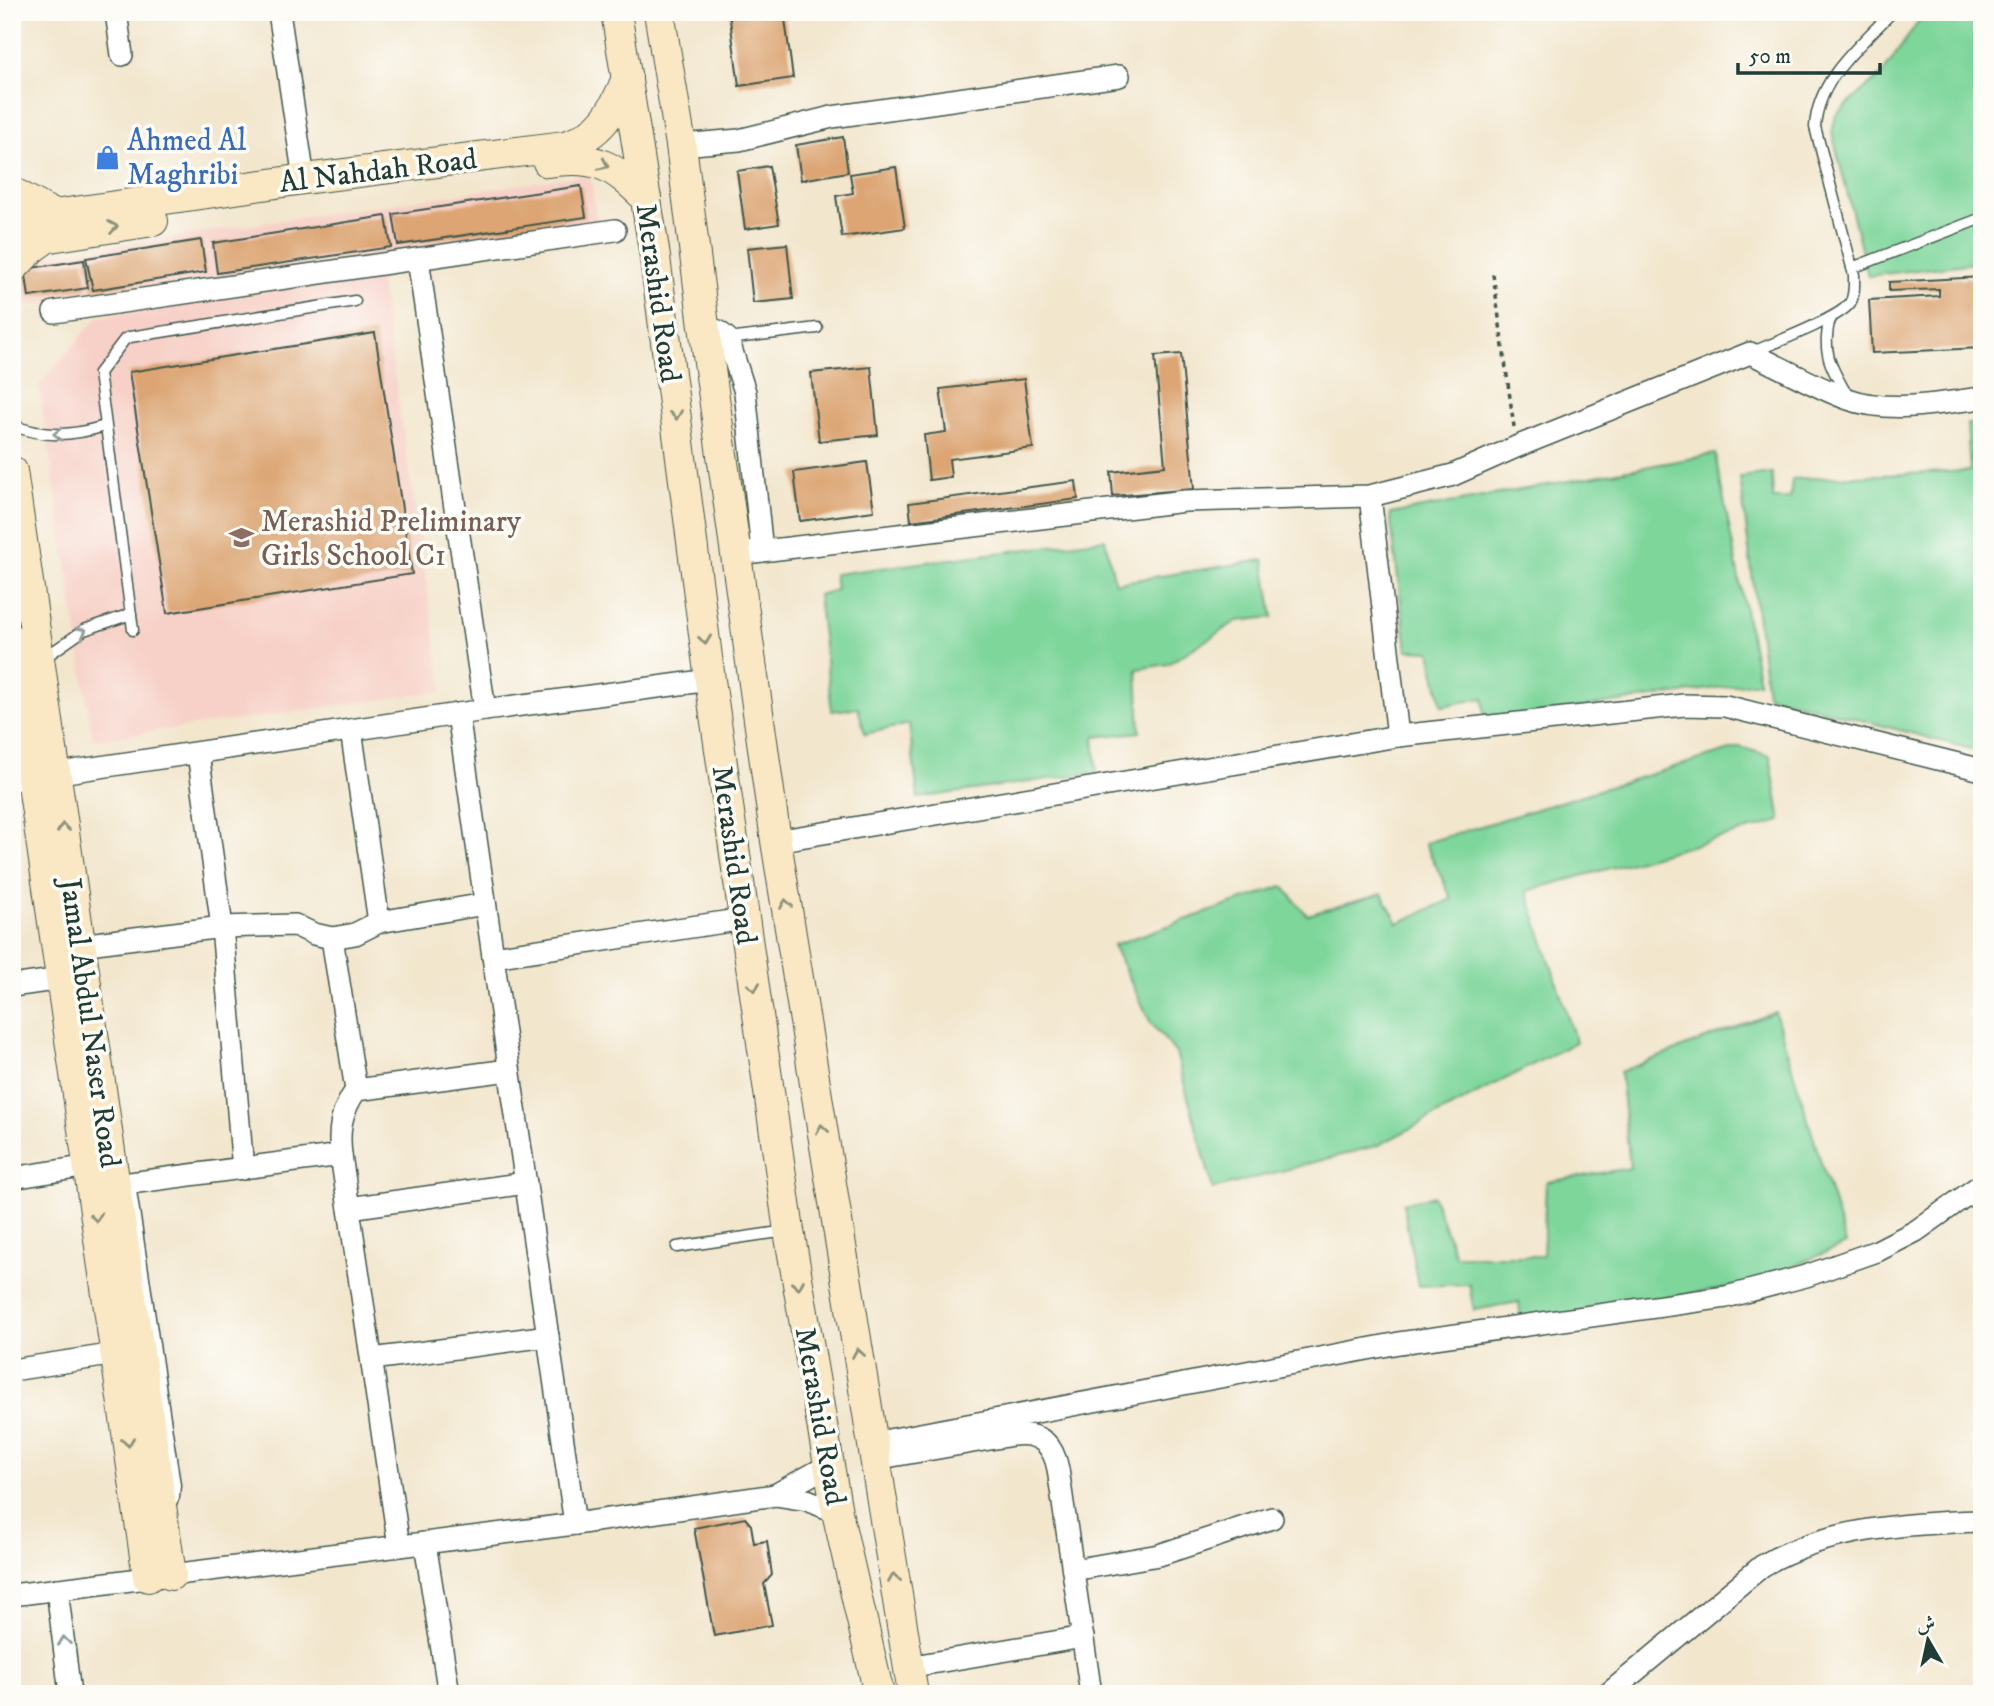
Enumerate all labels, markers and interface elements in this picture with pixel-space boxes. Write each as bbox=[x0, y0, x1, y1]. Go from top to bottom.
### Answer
scale bar bbox=[1738, 32, 1880, 76]
text: 50 m bbox=[1749, 44, 1791, 70]
place label: Ahmed Al Maghribi bbox=[127, 123, 246, 194]
street label: Al Nahdah Road bbox=[277, 141, 479, 202]
shop icon: Ahmed Al Maghribi bbox=[93, 143, 121, 171]
one-way arrow bbox=[597, 157, 609, 171]
street label: Merashid Road bbox=[627, 201, 688, 385]
one-way arrow bbox=[107, 220, 119, 235]
one-way arrow bbox=[668, 409, 683, 421]
one-way arrow bbox=[53, 427, 64, 442]
place label: Merashid Preliminary Girls School C1 bbox=[261, 504, 522, 575]
school or university icon: Merashid Preliminary Girls School C1 bbox=[227, 524, 255, 552]
one-way arrow bbox=[75, 626, 87, 640]
one-way arrow bbox=[698, 635, 713, 646]
street label: Merashid Road bbox=[703, 763, 764, 947]
one-way arrow bbox=[56, 822, 71, 834]
street label: Jamal Abdul Naser Road bbox=[50, 873, 128, 1170]
one-way arrow bbox=[779, 898, 794, 910]
one-way arrow bbox=[746, 981, 761, 993]
one-way arrow bbox=[815, 1123, 830, 1135]
one-way arrow bbox=[88, 1211, 103, 1222]
one-way arrow bbox=[790, 1279, 805, 1291]
street label: Merashid Road bbox=[786, 1324, 853, 1508]
one-way arrow bbox=[851, 1347, 866, 1359]
one-way arrow bbox=[121, 1436, 136, 1448]
one-way arrow bbox=[887, 1572, 902, 1584]
north arrow bbox=[1892, 1604, 1962, 1674]
text: ش bbox=[1914, 1612, 1937, 1638]
one-way arrow bbox=[56, 1636, 71, 1647]

